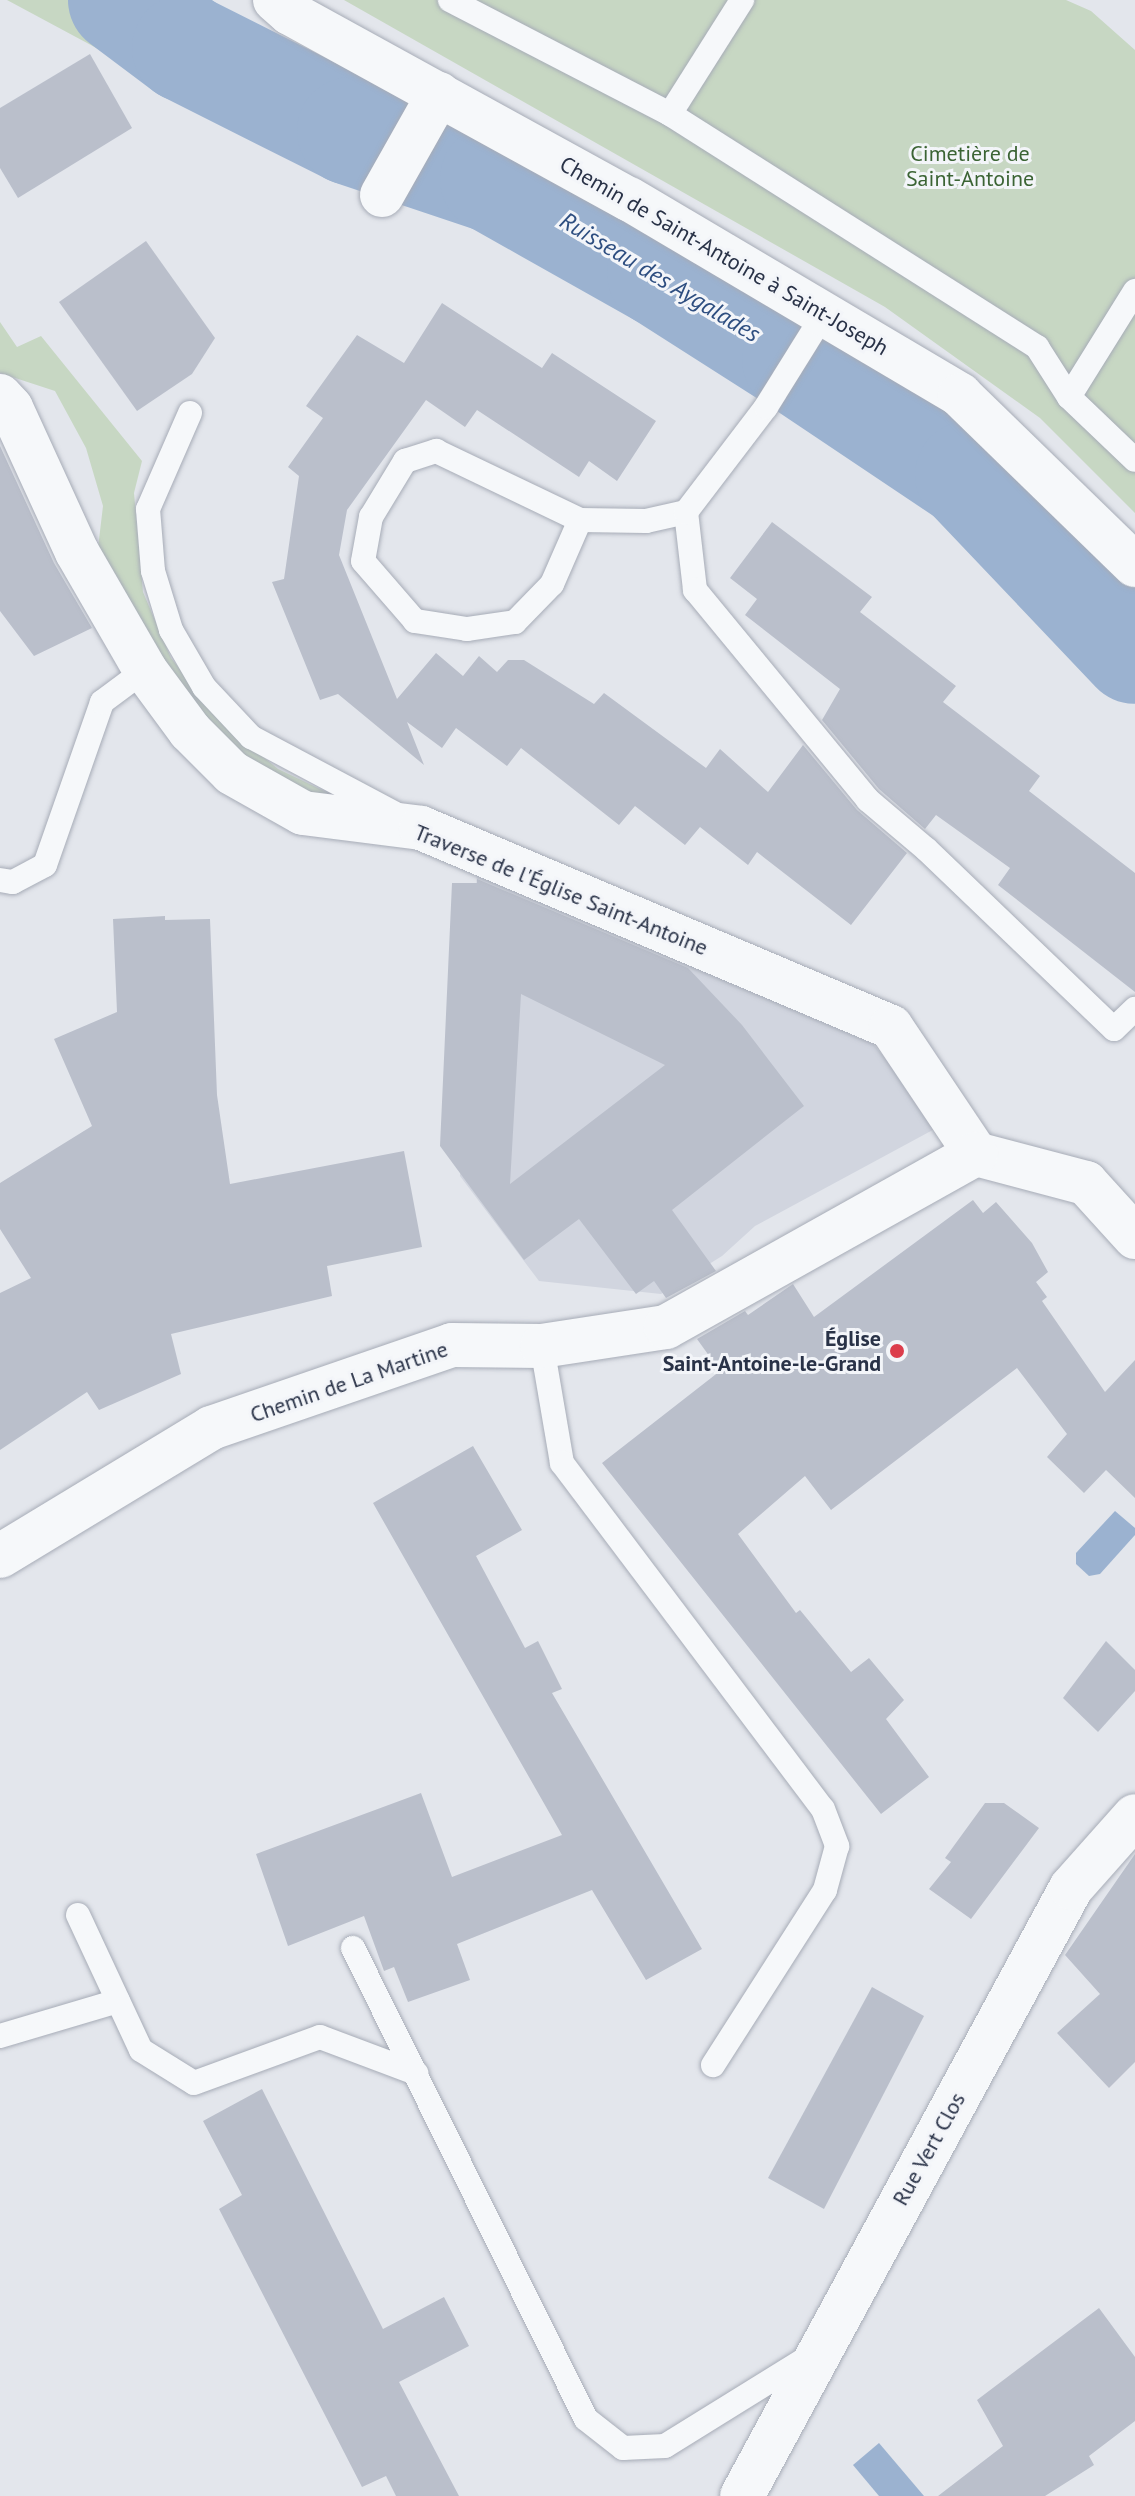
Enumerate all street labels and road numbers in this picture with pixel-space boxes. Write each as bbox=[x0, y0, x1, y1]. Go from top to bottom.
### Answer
street label: Chemin de Saint-Antoine à Saint-Joseph bbox=[555, 151, 893, 361]
street label: Traverse de l'Église Saint-Antoine bbox=[410, 819, 712, 961]
street label: Chemin de La Martine bbox=[247, 1336, 451, 1428]
street label: Rue Vert Clos bbox=[887, 2088, 971, 2210]

